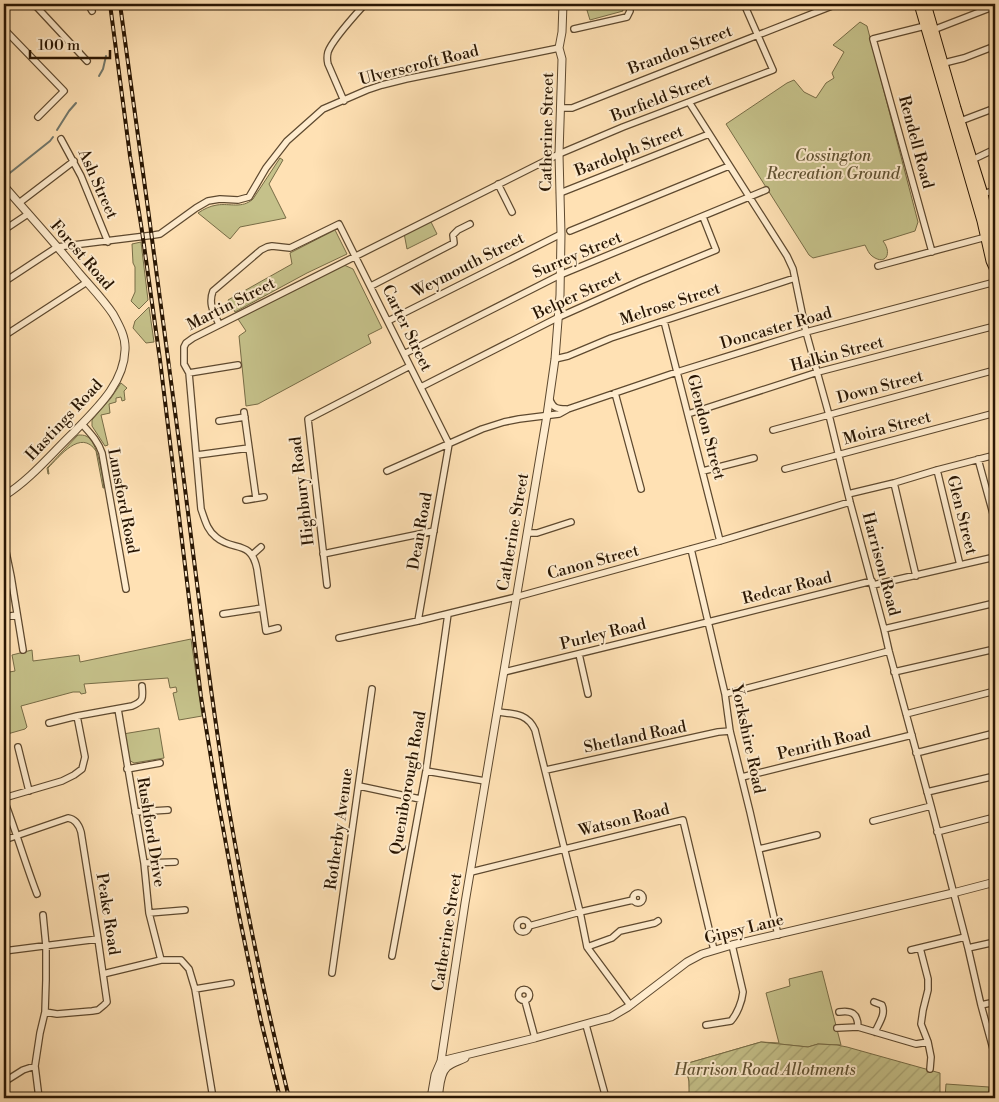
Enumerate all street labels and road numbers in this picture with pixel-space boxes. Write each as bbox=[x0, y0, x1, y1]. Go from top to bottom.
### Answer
street label: Brandon Street bbox=[624, 21, 735, 79]
street label: Ulverscroft Road bbox=[357, 40, 481, 90]
street label: Burfield Street bbox=[607, 70, 714, 127]
street label: Catherine Street bbox=[536, 72, 558, 192]
street label: Rendell Road bbox=[894, 93, 938, 191]
street label: Bardolph Street bbox=[571, 121, 686, 181]
street label: Ash Street bbox=[73, 145, 122, 222]
street label: Forest Road bbox=[46, 216, 118, 294]
street label: Surrey Street bbox=[529, 227, 625, 283]
street label: Weymouth Street bbox=[408, 228, 528, 302]
street label: Belper Street bbox=[529, 266, 625, 325]
street label: Martin Street bbox=[183, 273, 279, 335]
street label: Melrose Street bbox=[617, 278, 723, 330]
street label: Carter Street bbox=[377, 281, 437, 375]
street label: Doncaster Road bbox=[718, 303, 834, 353]
street label: Halkin Street bbox=[788, 332, 886, 376]
street label: Down Street bbox=[835, 366, 926, 408]
street label: Glendon Street bbox=[682, 372, 730, 482]
street label: Hastings Road bbox=[21, 375, 107, 465]
street label: Moira Street bbox=[841, 407, 933, 449]
street label: Highbury Road bbox=[285, 435, 319, 547]
street label: Lunsford Road bbox=[103, 447, 143, 555]
street label: Catherine Street bbox=[493, 471, 533, 593]
street label: Glen Street bbox=[943, 473, 982, 557]
street label: Dean Road bbox=[403, 491, 437, 571]
street label: Harrison Road bbox=[858, 510, 904, 618]
street label: Canon Street bbox=[545, 540, 641, 584]
street label: Redcar Road bbox=[740, 567, 834, 609]
street label: Purley Road bbox=[558, 614, 648, 654]
street label: Yorkshire Road bbox=[726, 682, 769, 795]
street label: Queniborough Road bbox=[386, 710, 430, 856]
street label: Shetland Road bbox=[582, 716, 688, 758]
street label: Penrith Road bbox=[775, 722, 873, 764]
street label: Rotherby Avenue bbox=[321, 767, 357, 891]
street label: Rushford Drive bbox=[132, 776, 170, 888]
street label: Watson Road bbox=[575, 799, 672, 841]
street label: Catherine Street bbox=[428, 871, 466, 993]
street label: Peake Road bbox=[92, 872, 124, 956]
street label: Gipsy Lane bbox=[702, 909, 786, 949]

